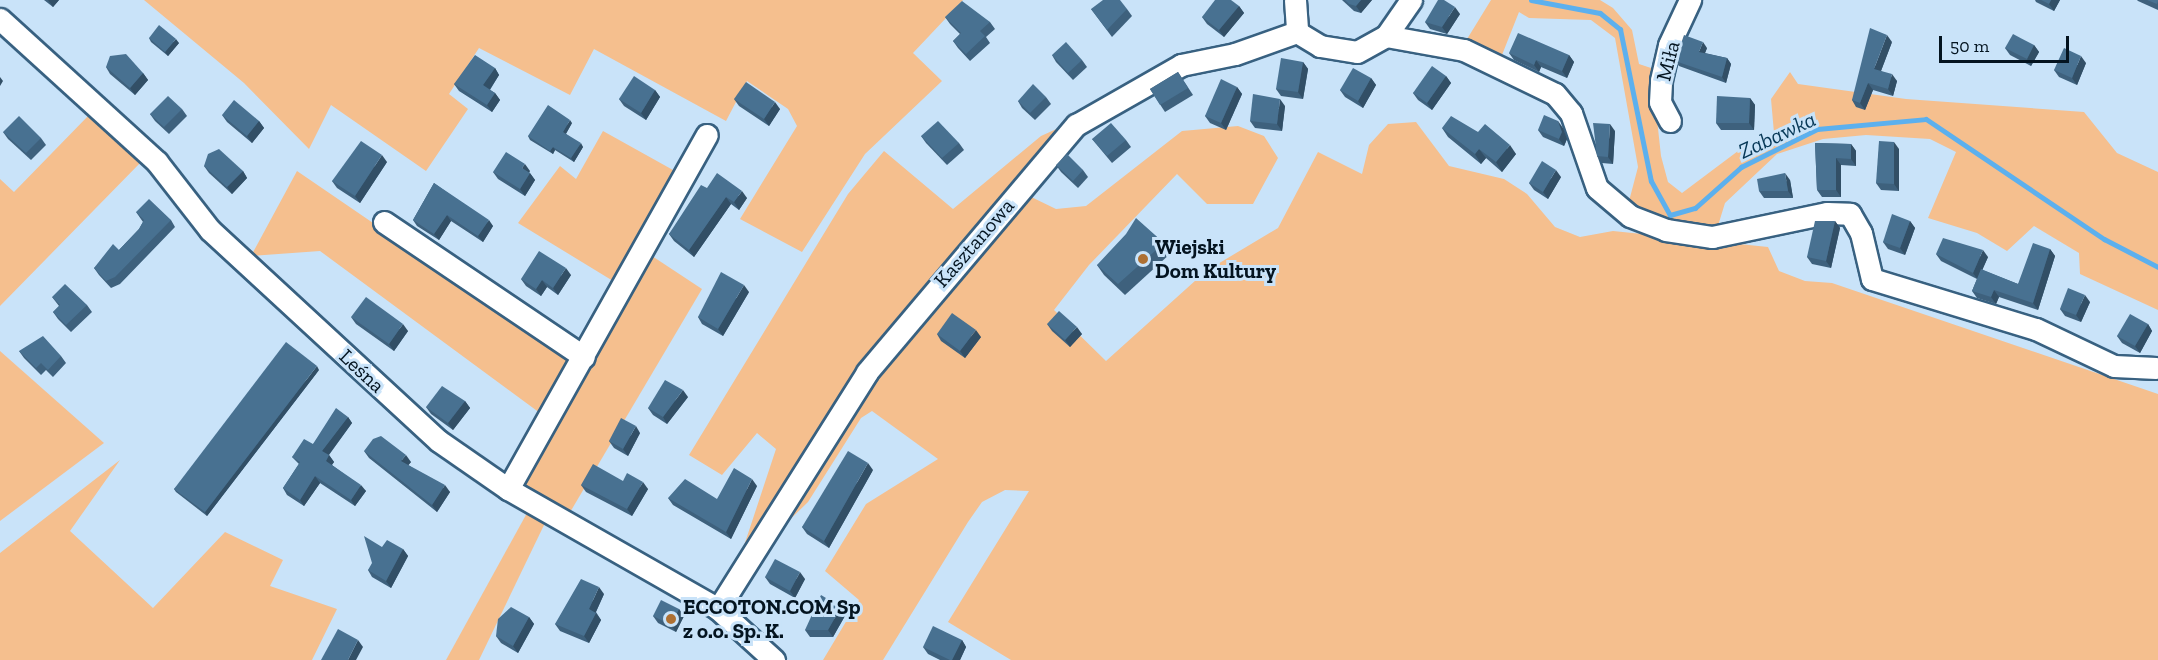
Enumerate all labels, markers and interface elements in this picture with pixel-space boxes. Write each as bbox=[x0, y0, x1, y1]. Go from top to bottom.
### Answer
scale bar bbox=[1942, 24, 2072, 62]
text: 50 m bbox=[1950, 35, 1989, 57]
street label: Miła bbox=[1651, 38, 1685, 84]
water label: Zabawka bbox=[1734, 106, 1820, 164]
street label: Kasztanowa bbox=[929, 193, 1019, 293]
place label: Wiejski Dom Kultury bbox=[1155, 234, 1276, 284]
marker: Wiejski Dom Kultury bbox=[1136, 252, 1150, 266]
street label: Leśna bbox=[334, 344, 390, 398]
place label: ECCOTON.COM Sp z o.o. Sp. K. bbox=[683, 594, 861, 644]
marker: ECCOTON.COM Sp z o.o. Sp. K. bbox=[664, 612, 678, 626]

